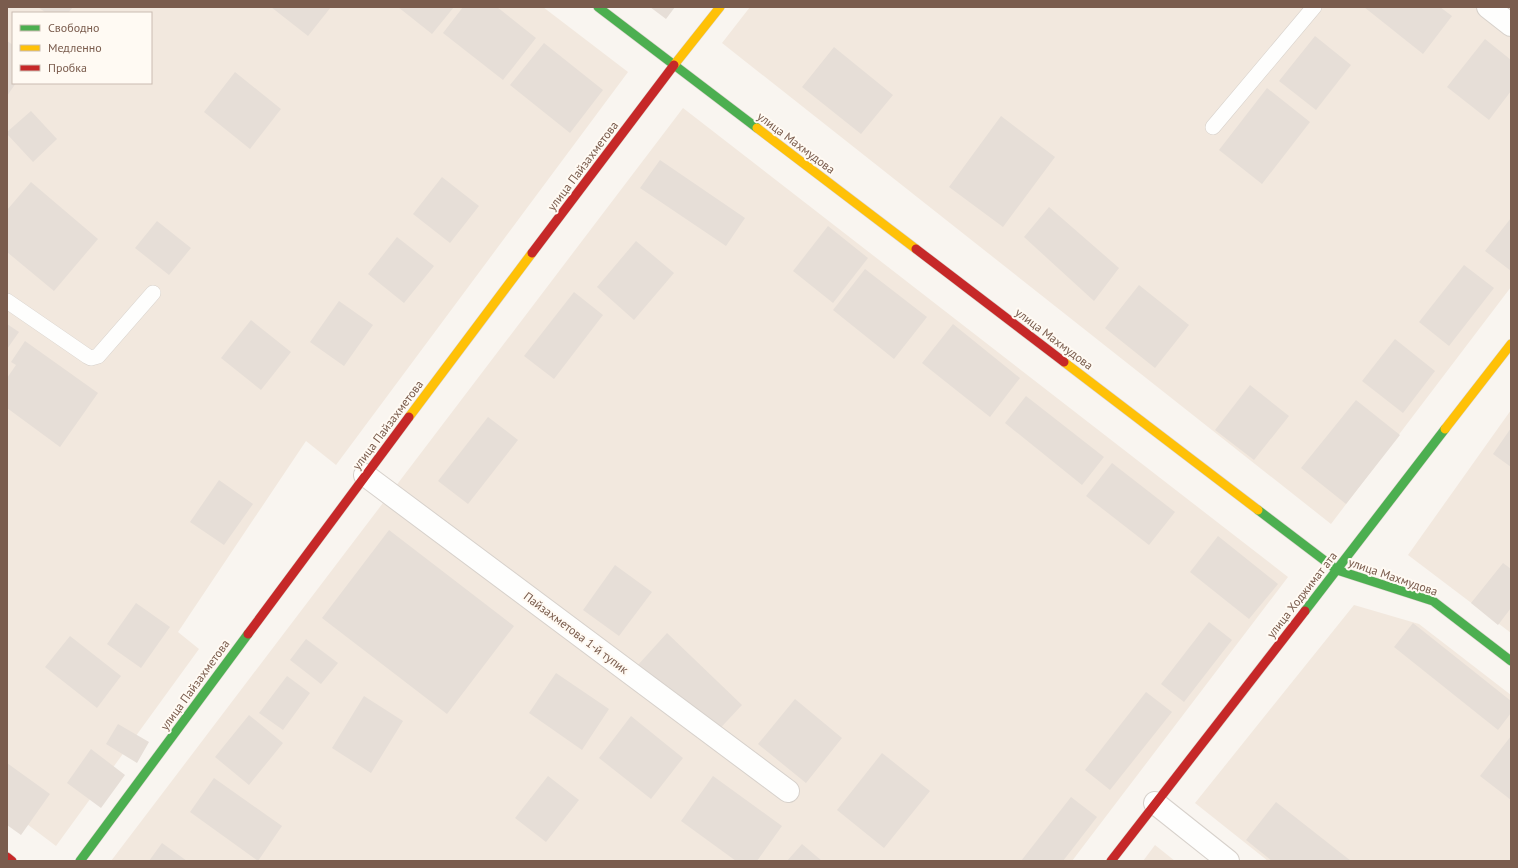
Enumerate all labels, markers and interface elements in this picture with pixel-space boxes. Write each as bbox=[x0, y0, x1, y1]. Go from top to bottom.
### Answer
legend bbox=[12, 12, 152, 84]
text: Свободно bbox=[48, 20, 99, 35]
text: Медленно bbox=[48, 40, 102, 55]
text: Пробка bbox=[48, 60, 87, 75]
street label: улица Махмудова bbox=[754, 109, 838, 177]
street label: улица Пайзахметова bbox=[544, 118, 621, 213]
street label: улица Махмудова bbox=[1012, 305, 1096, 373]
street label: улица Пайзахметова bbox=[349, 377, 426, 472]
street label: улица Ходжимат ата bbox=[1263, 548, 1340, 641]
street label: улица Махмудова bbox=[1347, 554, 1440, 599]
street label: Пайзахметова 1-й тупик bbox=[521, 588, 632, 677]
street label: улица Пайзахметова bbox=[157, 636, 233, 733]

